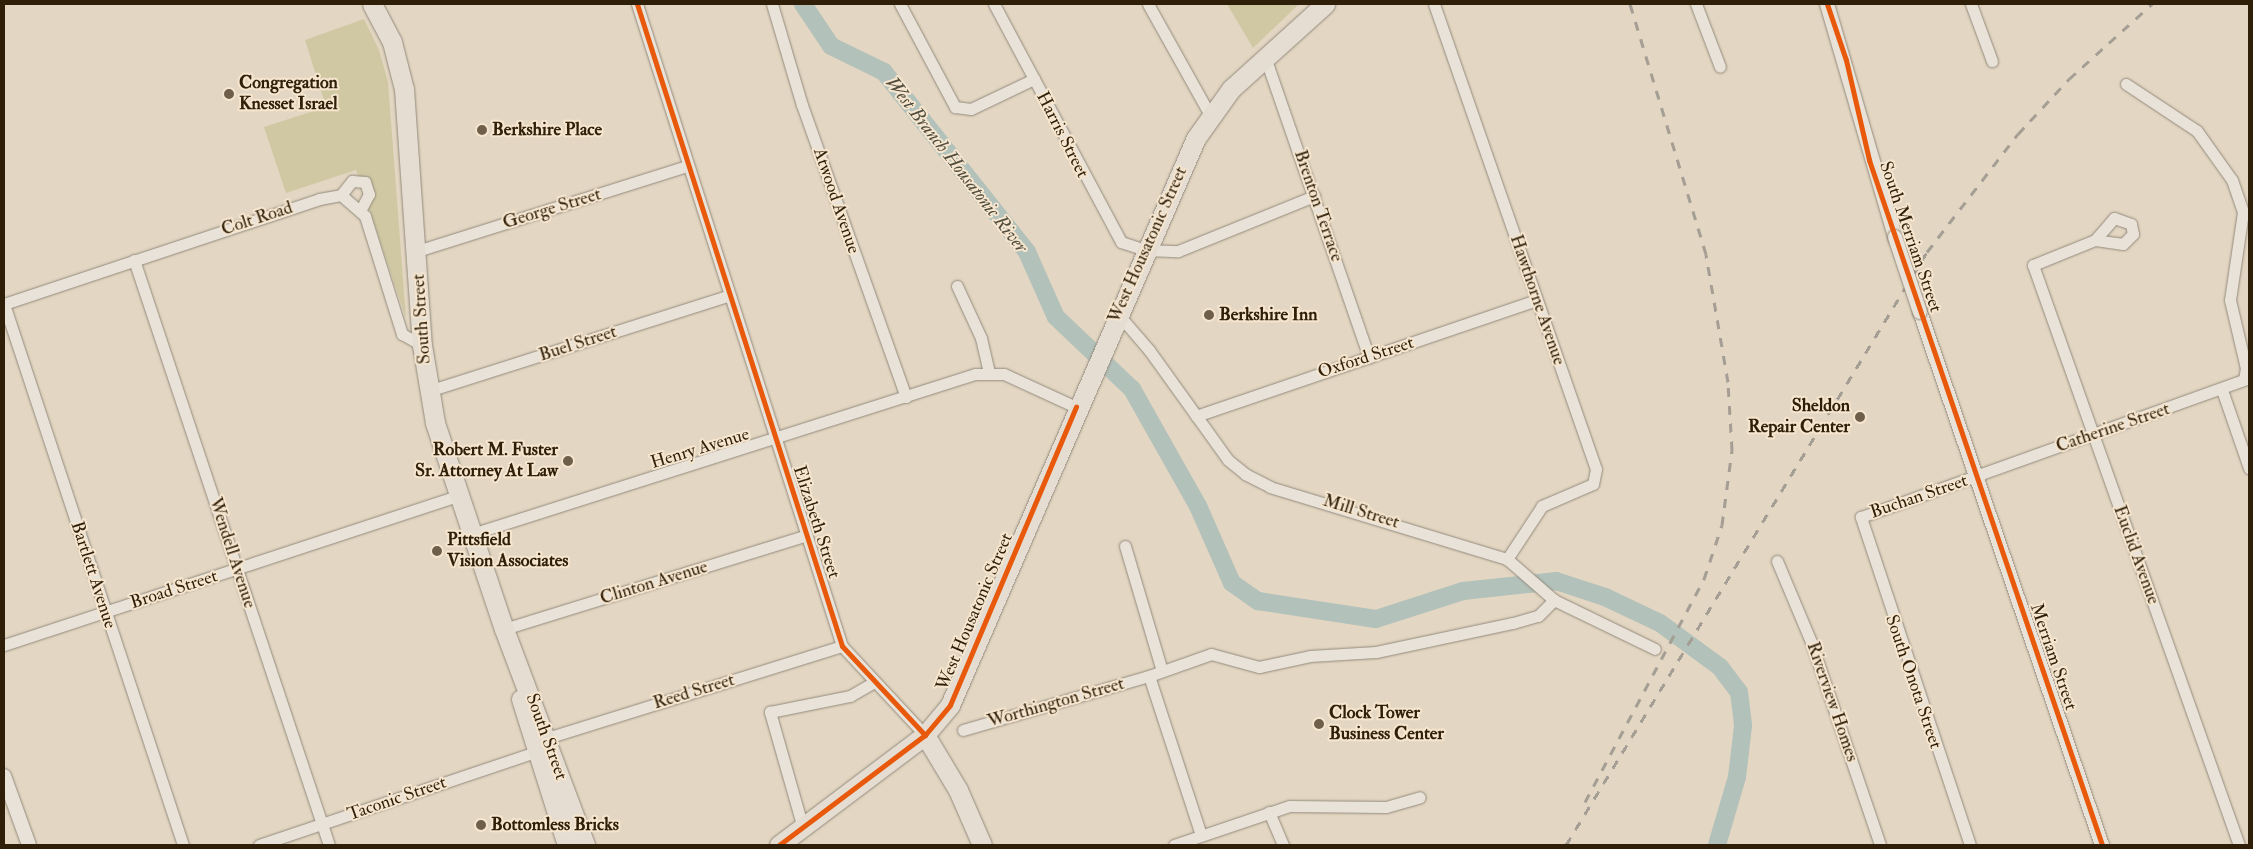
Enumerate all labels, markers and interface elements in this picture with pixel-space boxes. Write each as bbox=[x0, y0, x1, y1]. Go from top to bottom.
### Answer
water label: West Branch Housatonic River bbox=[880, 72, 1032, 258]
place label: Congregation Knesset Israel bbox=[239, 73, 338, 116]
marker: Congregation Knesset Israel bbox=[223, 88, 235, 100]
street label: Harris Street bbox=[1031, 88, 1093, 182]
place label: Berkshire Place bbox=[492, 119, 602, 141]
marker: Berkshire Place bbox=[476, 124, 488, 136]
street label: Atwood Avenue bbox=[808, 145, 864, 257]
street label: Brenton Terrace bbox=[1289, 147, 1347, 265]
street label: South Merriam Street bbox=[1874, 159, 1946, 315]
street label: West Housatonic Street bbox=[1104, 163, 1192, 327]
street label: George Street bbox=[500, 184, 604, 234]
street label: Colt Road bbox=[219, 197, 295, 241]
street label: Hawthorne Avenue bbox=[1505, 232, 1569, 368]
street label: South Street bbox=[408, 273, 436, 365]
place label: Berkshire Inn bbox=[1219, 304, 1318, 326]
marker: Berkshire Inn bbox=[1203, 309, 1215, 321]
street label: Buel Street bbox=[536, 321, 620, 367]
street label: Oxford Street bbox=[1315, 332, 1417, 384]
place label: Sheldon Repair Center bbox=[1748, 396, 1850, 438]
street label: Catherine Street bbox=[2053, 398, 2173, 458]
marker: Sheldon Repair Center bbox=[1854, 411, 1866, 423]
street label: Henry Avenue bbox=[648, 424, 752, 474]
place label: Robert M. Fuster Sr. Attorney At Law bbox=[415, 440, 558, 482]
marker: Robert M. Fuster Sr. Attorney At Law bbox=[562, 455, 574, 467]
street label: Elizabeth Street bbox=[788, 463, 844, 581]
street label: Buchan Street bbox=[1867, 470, 1971, 524]
street label: Mill Street bbox=[1320, 490, 1402, 534]
street label: Wendell Avenue bbox=[204, 495, 260, 611]
street label: Euclid Avenue bbox=[2108, 503, 2164, 607]
street label: Bartlett Avenue bbox=[66, 519, 120, 631]
place label: Pittsfield Vision Associates bbox=[447, 530, 568, 572]
street label: West Housatonic Street bbox=[932, 530, 1018, 694]
marker: Pittsfield Vision Associates bbox=[431, 545, 443, 557]
street label: Clinton Avenue bbox=[598, 556, 710, 610]
street label: Broad Street bbox=[128, 566, 220, 614]
street label: Merriam Street bbox=[2025, 601, 2081, 713]
street label: South Onota Street bbox=[1880, 612, 1946, 752]
street label: Riverview Homes bbox=[1801, 639, 1863, 765]
street label: Reed Street bbox=[651, 669, 737, 715]
street label: Worthington Street bbox=[985, 673, 1127, 733]
street label: South Street bbox=[520, 691, 572, 783]
place label: Clock Tower Business Center bbox=[1329, 703, 1444, 746]
marker: Clock Tower Business Center bbox=[1313, 718, 1325, 730]
street label: Taconic Street bbox=[345, 772, 449, 826]
place label: Bottomless Bricks bbox=[491, 814, 619, 836]
marker: Bottomless Bricks bbox=[475, 819, 487, 831]

